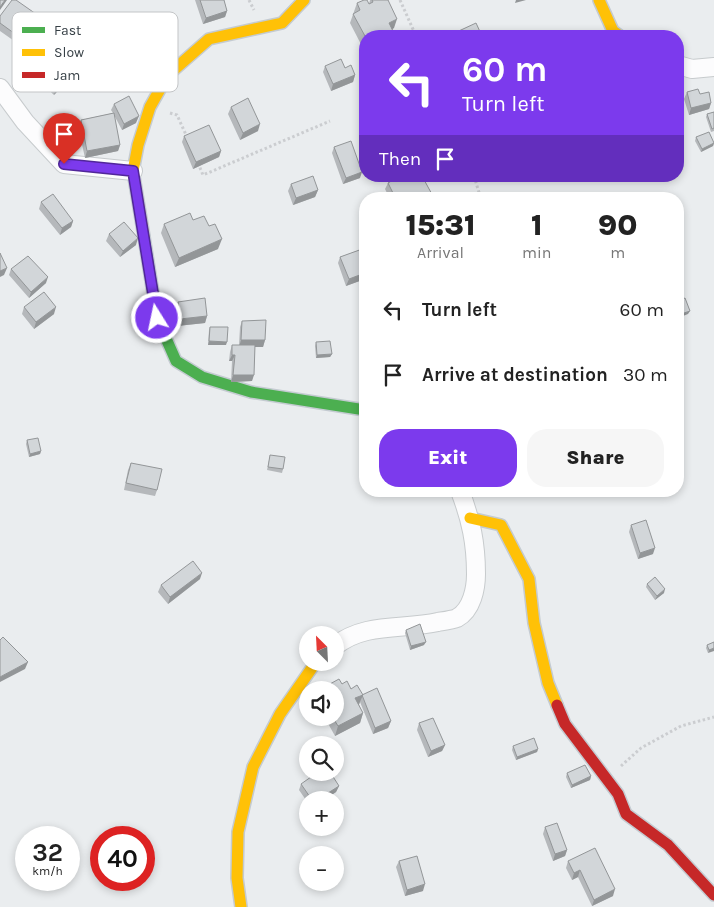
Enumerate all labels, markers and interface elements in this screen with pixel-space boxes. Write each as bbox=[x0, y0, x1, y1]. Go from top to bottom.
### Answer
legend bbox=[12, 12, 178, 92]
text: Fast bbox=[54, 22, 81, 39]
text: Slow bbox=[54, 44, 84, 61]
text: 60 m bbox=[462, 49, 547, 90]
icon: left bbox=[379, 50, 444, 115]
text: Jam bbox=[54, 67, 80, 84]
text: Turn left bbox=[462, 91, 545, 117]
pin bbox=[43, 113, 85, 164]
icon: arrive bbox=[50, 120, 78, 148]
icon: arrive bbox=[431, 145, 459, 173]
text: Then bbox=[379, 148, 421, 170]
text: 15:31 bbox=[406, 207, 476, 243]
text: 1 bbox=[531, 207, 543, 243]
text: 90 bbox=[598, 207, 637, 243]
text: Arrival bbox=[417, 243, 464, 262]
text: min bbox=[522, 243, 551, 262]
text: m bbox=[610, 243, 625, 262]
position arrow bbox=[130, 291, 182, 343]
icon: left bbox=[379, 296, 407, 324]
text: Turn left bbox=[422, 299, 497, 321]
text: 60 m bbox=[620, 299, 664, 321]
icon: arrive bbox=[379, 361, 407, 389]
text: Arrive at destination bbox=[422, 364, 608, 386]
text: 30 m bbox=[623, 364, 668, 386]
button: Exit bbox=[379, 429, 517, 487]
button: Share bbox=[527, 429, 664, 487]
north arrow bbox=[299, 626, 344, 671]
map controls bbox=[299, 626, 344, 891]
button: sound bbox=[299, 681, 344, 726]
button: search bbox=[299, 736, 344, 781]
button: + bbox=[299, 791, 344, 836]
speed limit sign: 40 bbox=[90, 826, 155, 891]
text: 32 bbox=[32, 838, 63, 867]
button: − bbox=[299, 846, 344, 891]
text: km/h bbox=[32, 864, 63, 878]

